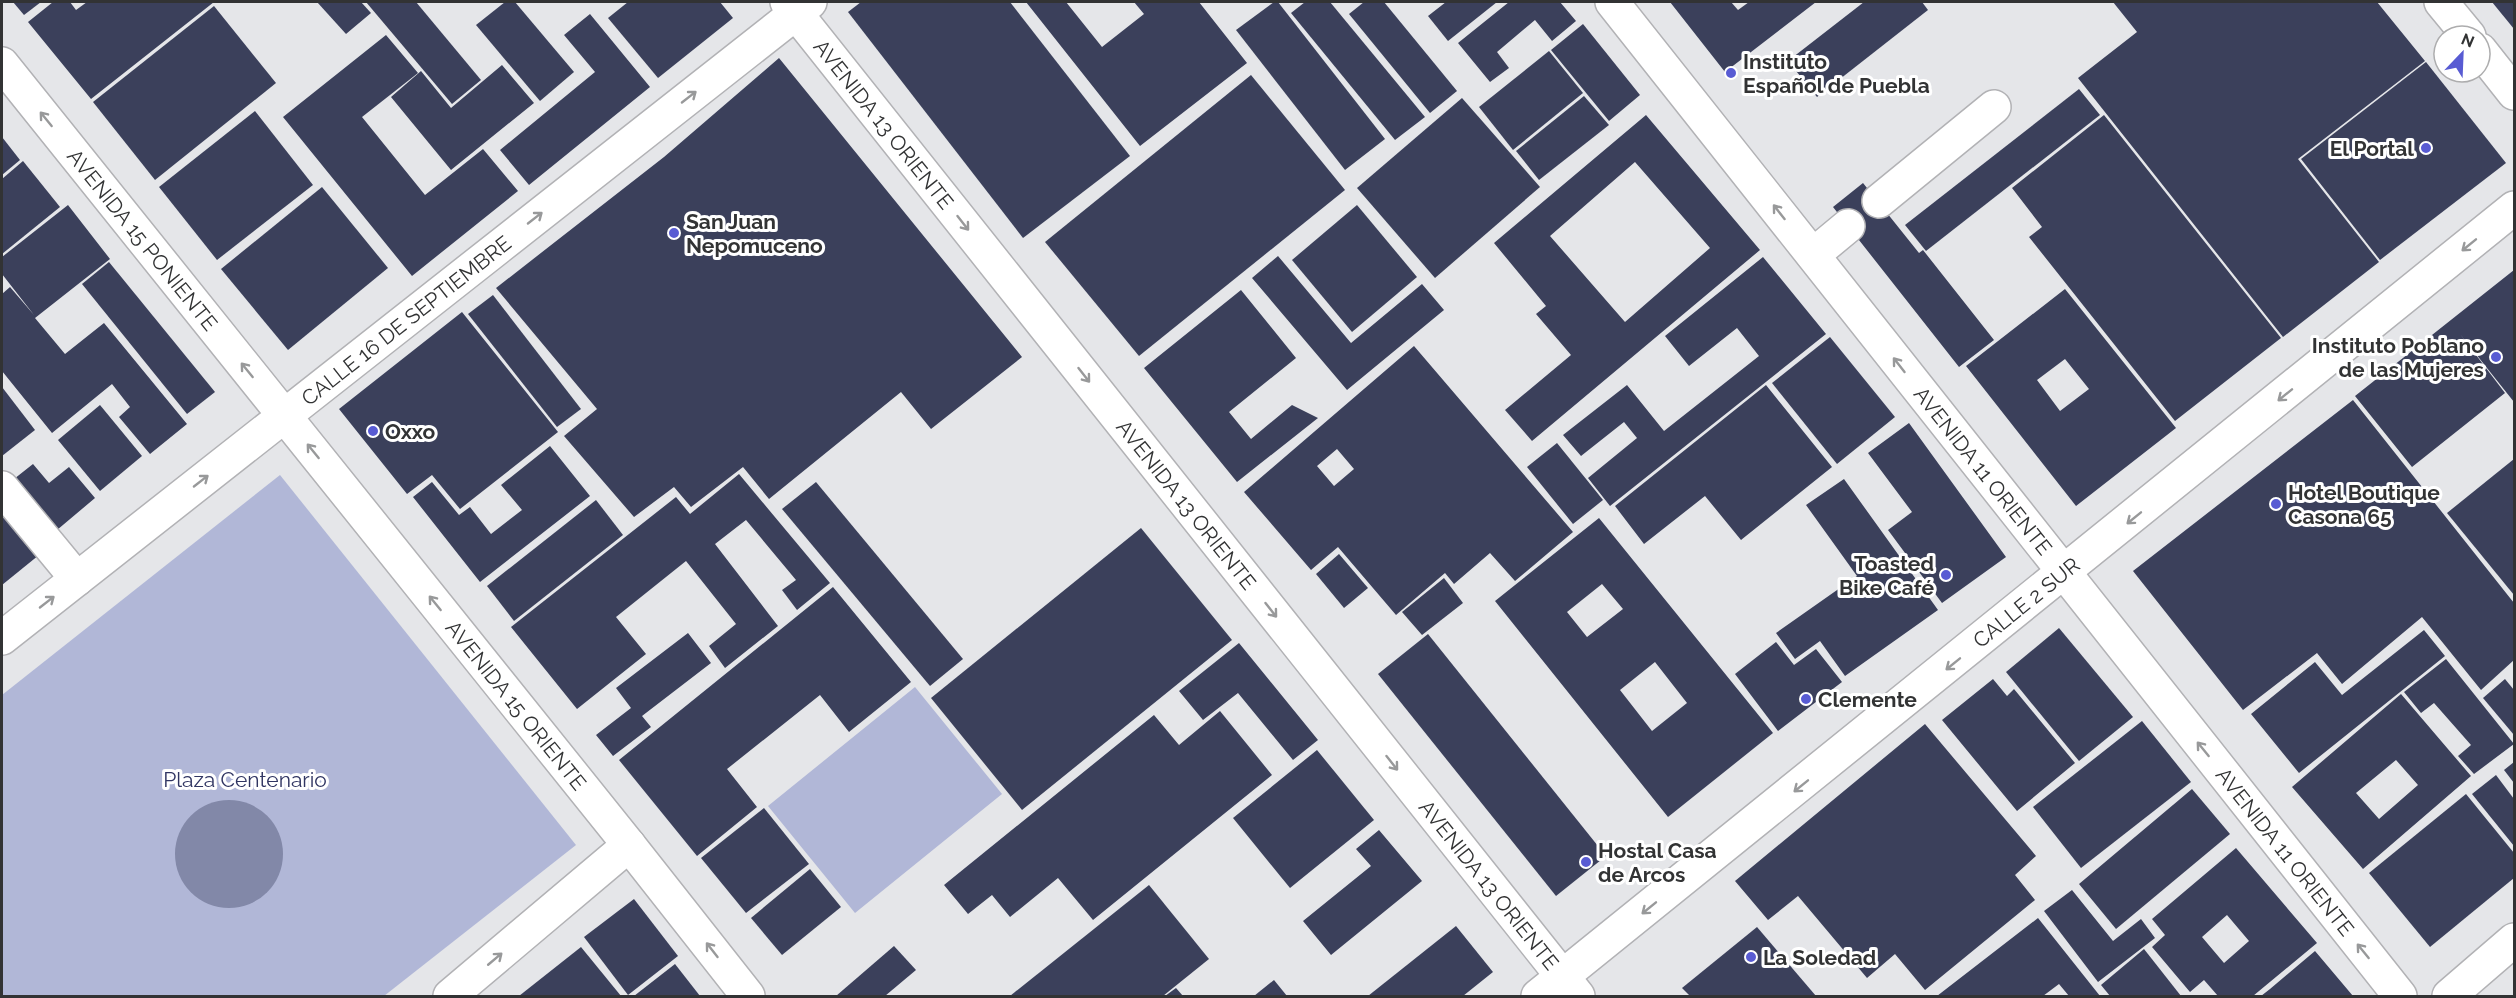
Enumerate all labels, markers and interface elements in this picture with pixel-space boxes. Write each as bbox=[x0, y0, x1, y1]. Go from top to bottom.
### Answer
north arrow bbox=[2432, 24, 2492, 84]
text: N bbox=[2458, 30, 2477, 52]
street label: AVENIDA 13 ORIENTE bbox=[809, 34, 959, 214]
place label: Instituto Español de Puebla bbox=[1743, 49, 1930, 98]
marker: Instituto Español de Puebla bbox=[1724, 66, 1738, 80]
one-way arrow bbox=[680, 90, 696, 103]
one-way arrow bbox=[40, 112, 53, 128]
place label: El Portal bbox=[2330, 136, 2414, 161]
marker: El Portal bbox=[2419, 141, 2433, 155]
street label: AVENIDA 15 PONIENTE bbox=[62, 144, 223, 335]
one-way arrow bbox=[1772, 204, 1785, 220]
place label: San Juan Nepomuceno bbox=[686, 209, 823, 258]
one-way arrow bbox=[527, 211, 543, 224]
one-way arrow bbox=[957, 214, 970, 230]
marker: San Juan Nepomuceno bbox=[667, 226, 681, 240]
street label: CALLE 16 DE SEPTIEMBRE bbox=[296, 230, 516, 410]
one-way arrow bbox=[2461, 239, 2477, 252]
place label: Instituto Poblano de las Mujeres bbox=[2312, 333, 2484, 382]
marker: Instituto Poblano de las Mujeres bbox=[2489, 350, 2503, 364]
one-way arrow bbox=[1893, 358, 1906, 374]
one-way arrow bbox=[241, 362, 254, 378]
one-way arrow bbox=[1078, 367, 1091, 383]
street label: AVENIDA 11 ORIENTE bbox=[1909, 382, 2058, 560]
one-way arrow bbox=[2277, 388, 2293, 401]
street label: AVENIDA 13 ORIENTE bbox=[1112, 414, 1262, 594]
place label: Oxxo bbox=[385, 419, 435, 444]
marker: Oxxo bbox=[366, 424, 380, 438]
one-way arrow bbox=[306, 443, 319, 459]
one-way arrow bbox=[192, 474, 208, 487]
place label: Hotel Boutique Casona 65 bbox=[2288, 480, 2440, 529]
marker: Hotel Boutique Casona 65 bbox=[2269, 497, 2283, 511]
one-way arrow bbox=[2126, 511, 2142, 524]
place label: Toasted Bike Café bbox=[1839, 551, 1934, 600]
street label: CALLE 2 SUR bbox=[1968, 552, 2084, 653]
marker: Toasted Bike Café bbox=[1939, 568, 1953, 582]
one-way arrow bbox=[39, 595, 55, 608]
one-way arrow bbox=[428, 595, 441, 611]
one-way arrow bbox=[1264, 602, 1277, 618]
street label: AVENIDA 15 ORIENTE bbox=[441, 615, 592, 795]
one-way arrow bbox=[1945, 657, 1961, 670]
place label: Clemente bbox=[1818, 687, 1917, 712]
marker: Clemente bbox=[1799, 692, 1813, 706]
one-way arrow bbox=[2196, 741, 2209, 757]
one-way arrow bbox=[1385, 755, 1399, 770]
street label: AVENIDA 11 ORIENTE bbox=[2211, 762, 2360, 941]
park label: Plaza Centenario bbox=[163, 767, 327, 792]
one-way arrow bbox=[1793, 779, 1809, 792]
street label: AVENIDA 13 ORIENTE bbox=[1414, 795, 1564, 975]
place label: Hostal Casa de Arcos bbox=[1598, 838, 1717, 887]
marker: Hostal Casa de Arcos bbox=[1579, 855, 1593, 869]
one-way arrow bbox=[1641, 901, 1657, 914]
one-way arrow bbox=[705, 943, 718, 959]
one-way arrow bbox=[2357, 943, 2370, 959]
place label: La Soledad bbox=[1763, 945, 1876, 970]
marker: La Soledad bbox=[1744, 950, 1758, 964]
one-way arrow bbox=[487, 952, 502, 966]

